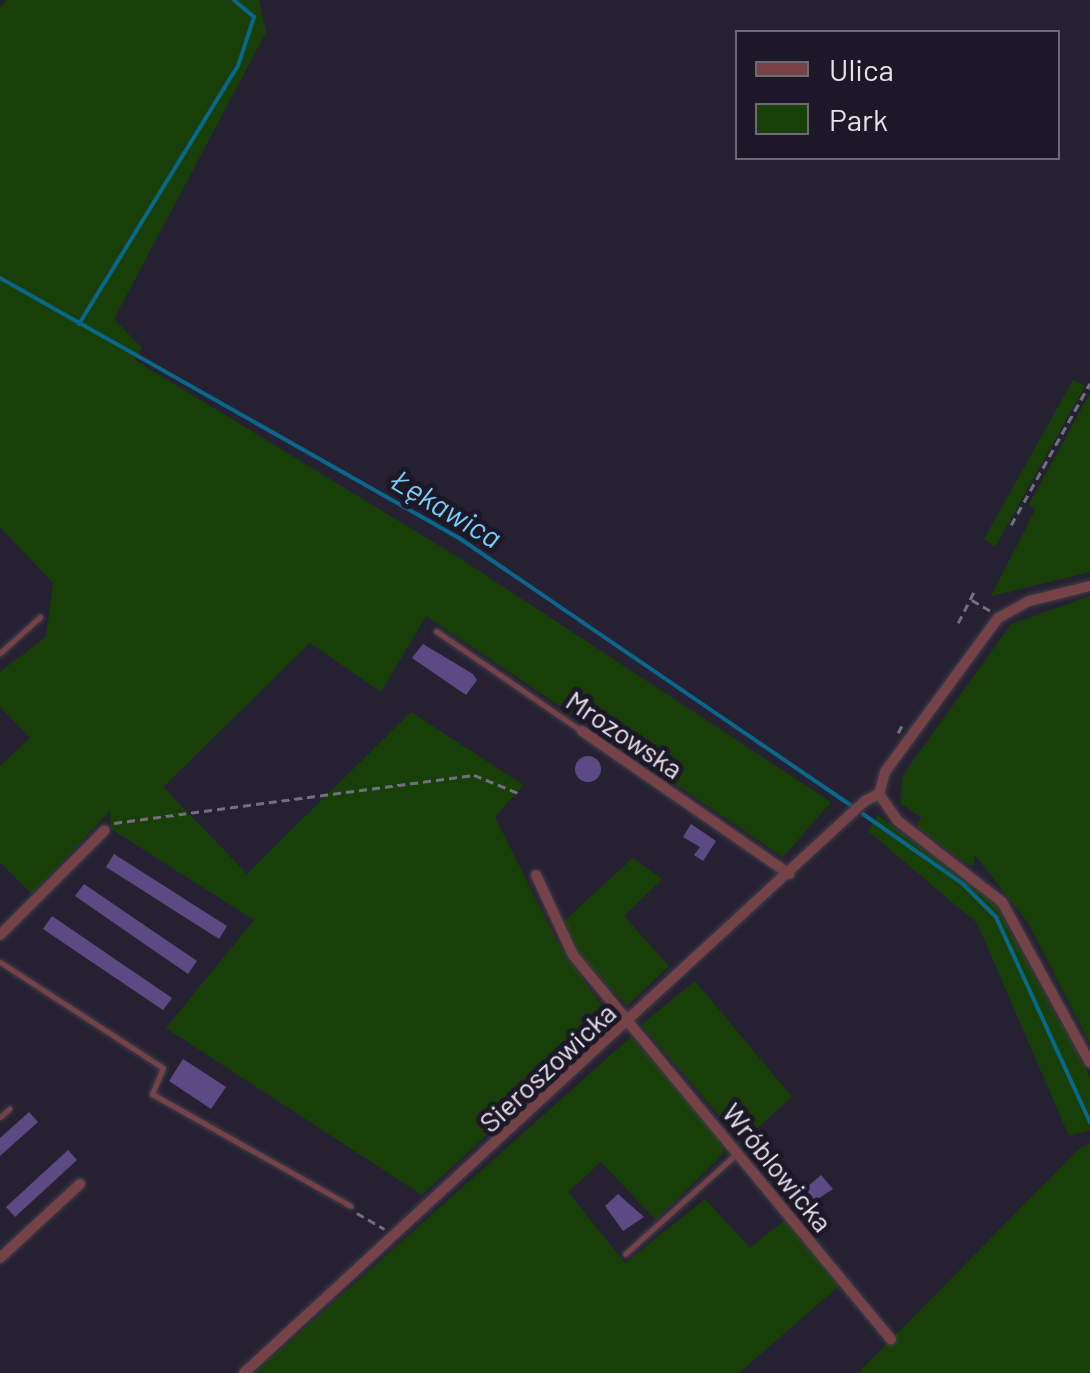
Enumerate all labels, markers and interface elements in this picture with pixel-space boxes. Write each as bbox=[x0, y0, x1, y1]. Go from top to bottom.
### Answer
legend bbox=[735, 30, 1060, 160]
text: Ulica bbox=[829, 51, 894, 87]
text: Park bbox=[829, 101, 888, 137]
water label: Łękawica bbox=[385, 461, 509, 555]
street label: Mrozowska bbox=[560, 683, 690, 785]
street label: Sieroszowicka bbox=[472, 995, 622, 1139]
street label: Wróblowicka bbox=[716, 1096, 840, 1238]

